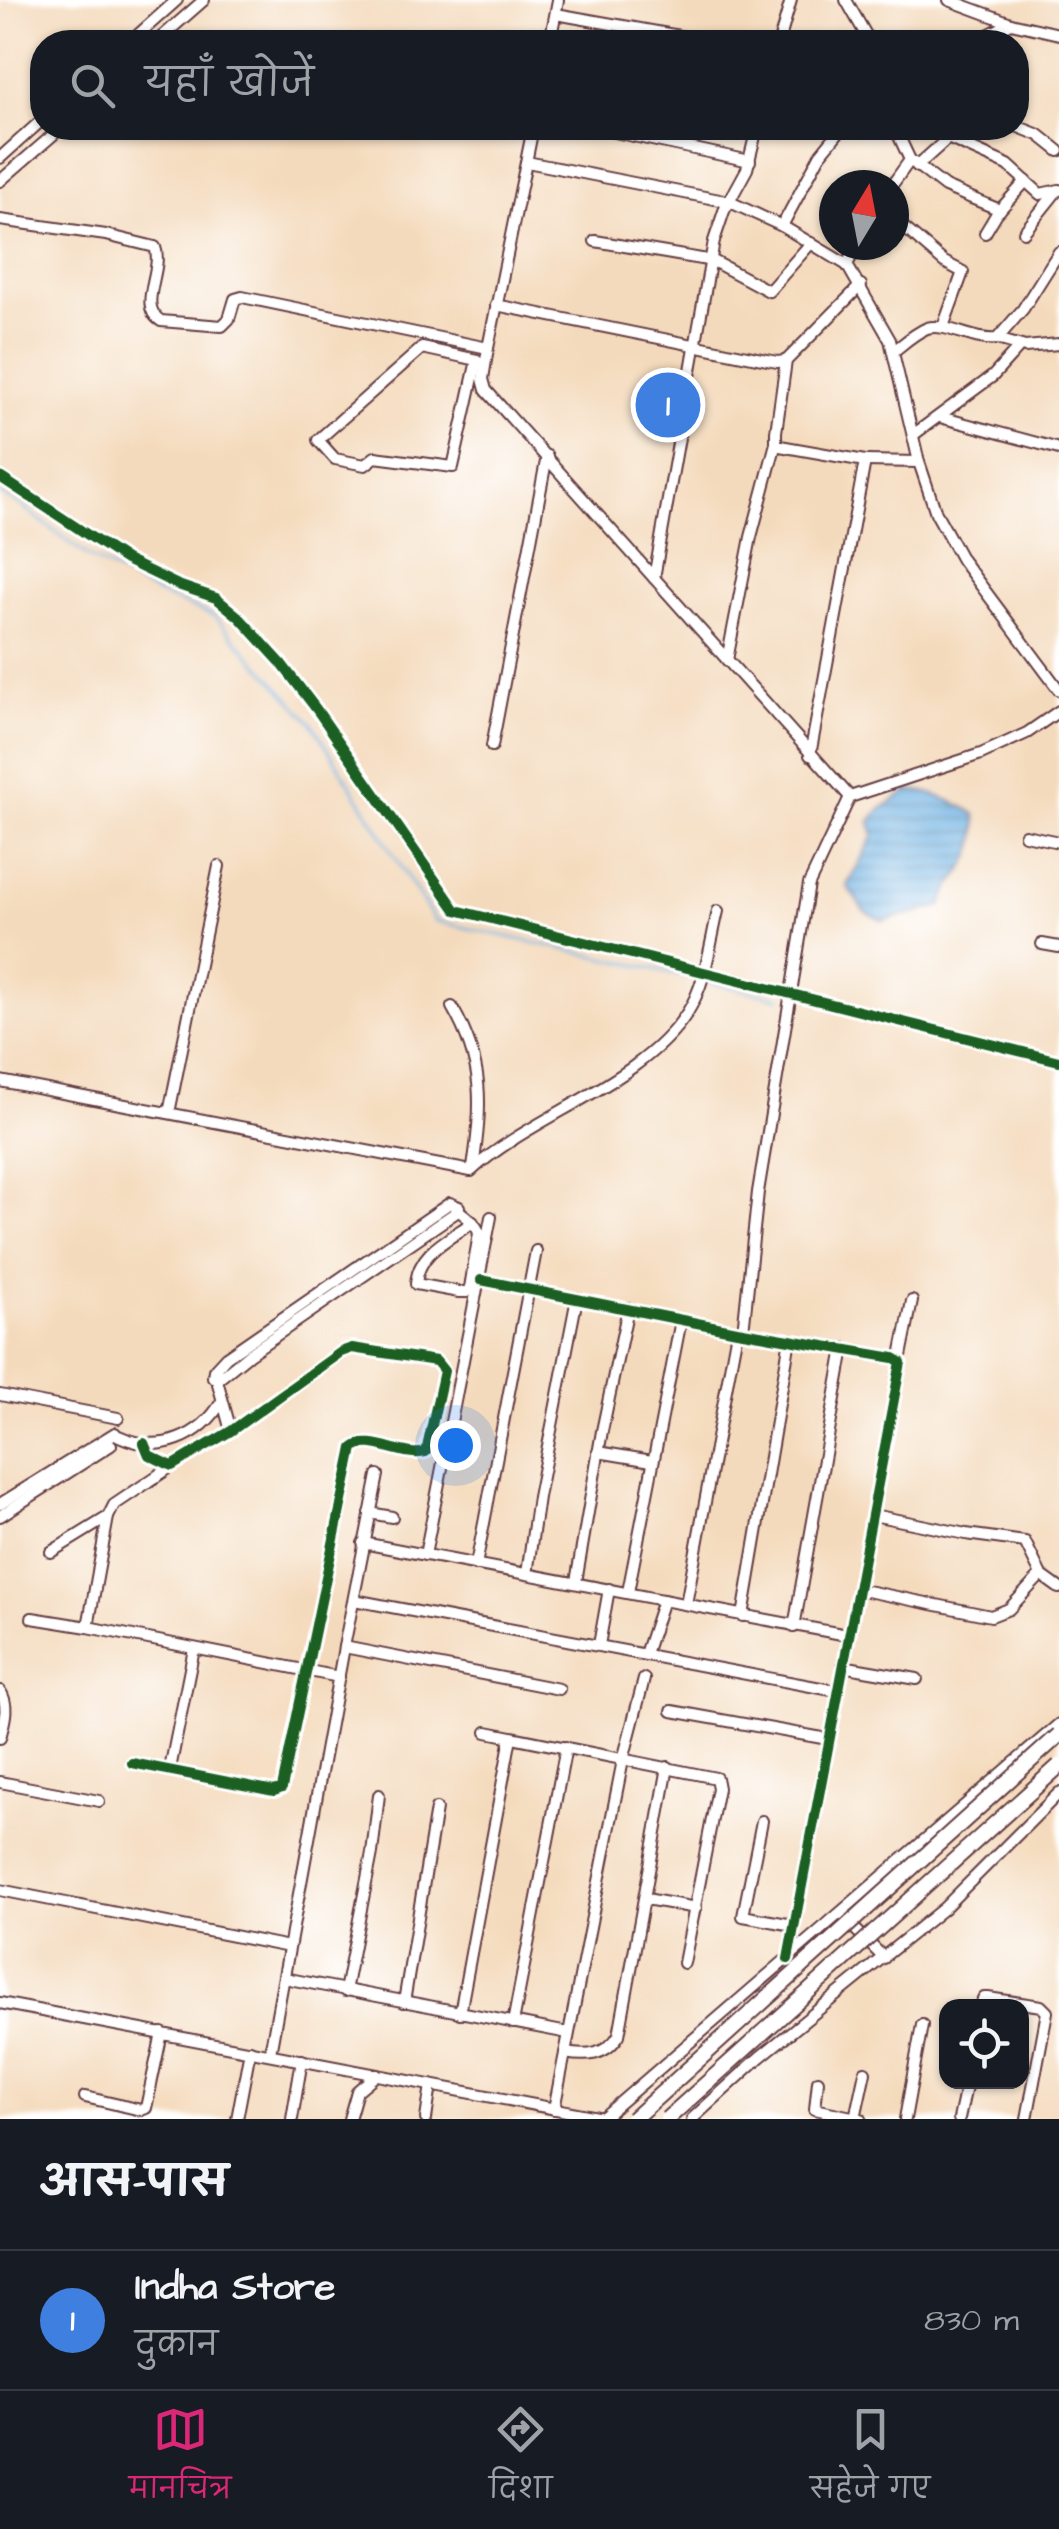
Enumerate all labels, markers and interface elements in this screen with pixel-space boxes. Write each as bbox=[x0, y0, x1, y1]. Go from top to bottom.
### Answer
search box bbox=[30, 30, 1029, 140]
icon: search bbox=[65, 58, 120, 113]
text: यहाँ खोजें bbox=[145, 58, 314, 110]
north arrow bbox=[819, 170, 909, 260]
pin: 1 bbox=[636, 368, 700, 442]
your location bbox=[430, 1420, 481, 1471]
map controls bbox=[939, 1999, 1029, 2089]
button: locate bbox=[939, 1999, 1029, 2089]
text: आस-पास bbox=[40, 2154, 228, 2212]
text: Indha Store bbox=[135, 2262, 335, 2314]
text: 1 bbox=[70, 2298, 75, 2343]
text: 830 m bbox=[924, 2298, 1019, 2343]
text: दुकान bbox=[135, 2323, 218, 2368]
tab: मानचित्र bbox=[129, 2402, 231, 2519]
tab: दिशा bbox=[489, 2402, 552, 2519]
tab: सहेजे गए bbox=[810, 2402, 930, 2519]

